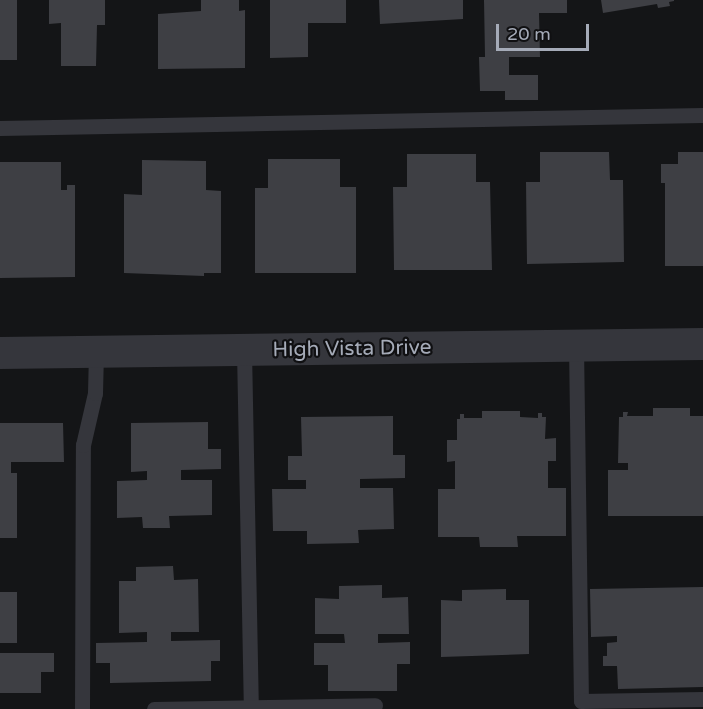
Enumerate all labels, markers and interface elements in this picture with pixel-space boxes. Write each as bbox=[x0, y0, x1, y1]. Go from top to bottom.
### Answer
scale bar bbox=[499, 12, 592, 50]
text: 20 m bbox=[507, 23, 551, 45]
street label: High Vista Drive bbox=[272, 335, 432, 363]

